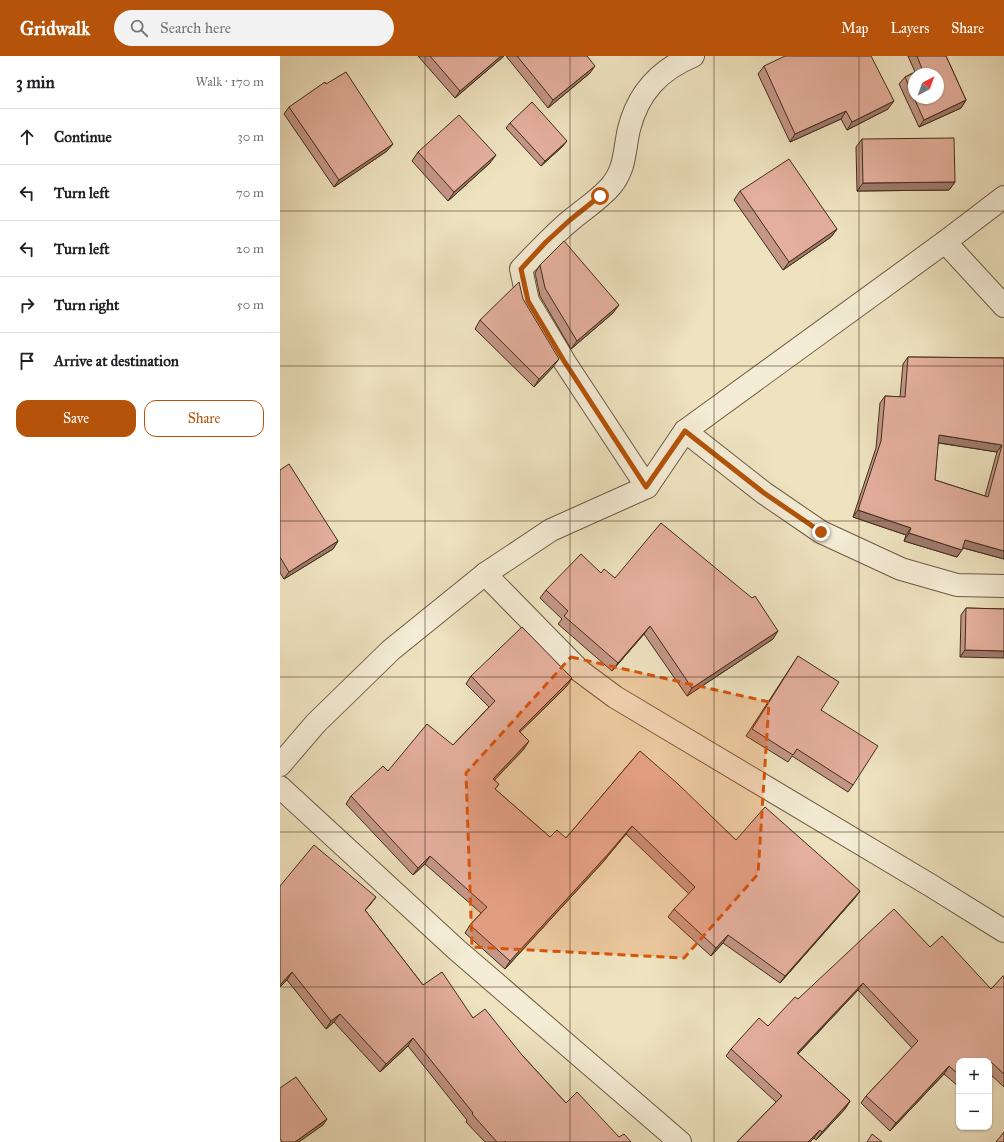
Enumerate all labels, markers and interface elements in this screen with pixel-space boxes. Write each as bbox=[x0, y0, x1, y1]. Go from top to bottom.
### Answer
search box bbox=[114, 10, 394, 46]
text: Gridwalk bbox=[20, 17, 90, 40]
icon: search bbox=[128, 17, 150, 39]
text: Search here bbox=[160, 19, 231, 37]
text: Map bbox=[841, 20, 869, 37]
text: Layers bbox=[891, 20, 929, 37]
text: Share bbox=[951, 20, 984, 37]
north arrow bbox=[908, 68, 944, 104]
text: 3 min bbox=[16, 72, 55, 93]
text: Walk · 170 m bbox=[195, 74, 264, 90]
icon: ahead bbox=[16, 126, 38, 148]
text: Continue bbox=[54, 128, 112, 146]
text: 30 m bbox=[238, 129, 264, 145]
icon: left bbox=[16, 182, 38, 204]
text: Turn left bbox=[54, 184, 110, 202]
text: 70 m bbox=[236, 185, 264, 201]
route start bbox=[591, 187, 609, 205]
icon: left bbox=[16, 238, 38, 260]
text: Turn left bbox=[54, 240, 110, 258]
text: 20 m bbox=[236, 241, 264, 257]
icon: right bbox=[16, 294, 38, 316]
text: Turn right bbox=[54, 296, 119, 314]
text: 50 m bbox=[237, 297, 264, 313]
icon: arrive bbox=[16, 350, 38, 372]
text: Arrive at destination bbox=[54, 352, 179, 370]
button: Save bbox=[16, 400, 136, 437]
button: Share bbox=[144, 400, 264, 437]
route end bbox=[812, 523, 830, 541]
map controls bbox=[956, 1058, 992, 1130]
button: + bbox=[956, 1058, 992, 1094]
button: − bbox=[956, 1094, 992, 1130]

